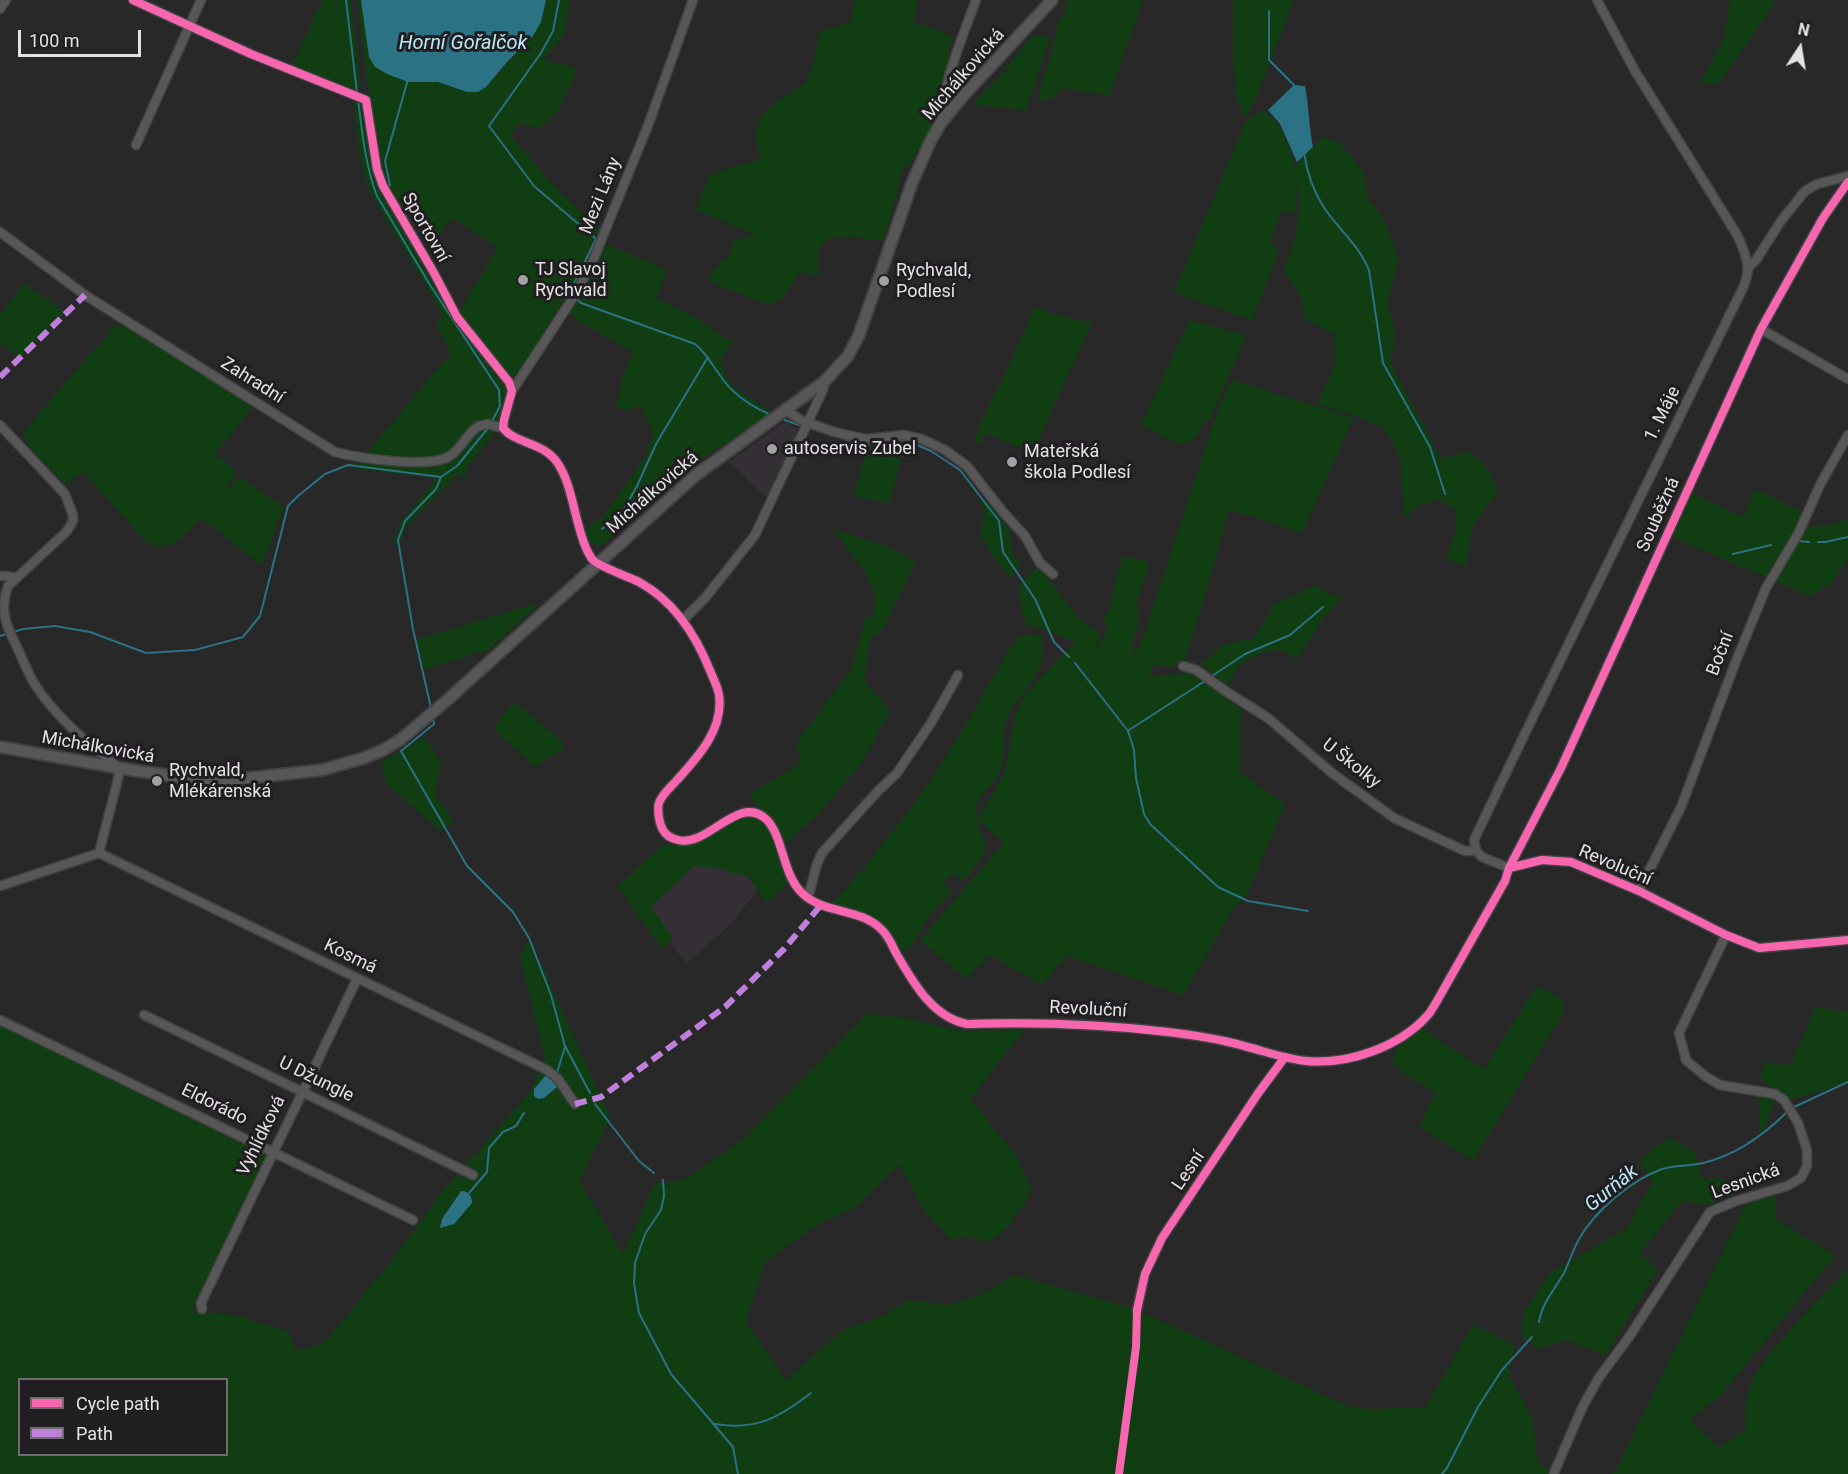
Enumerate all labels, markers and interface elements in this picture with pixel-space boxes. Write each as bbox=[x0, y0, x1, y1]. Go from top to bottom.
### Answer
scale bar bbox=[21, 18, 144, 56]
north arrow bbox=[1770, 18, 1830, 78]
text: N bbox=[1796, 19, 1811, 40]
street label: Michálkovická bbox=[918, 25, 1010, 125]
text: 100 m bbox=[29, 30, 80, 51]
water label: Horní Gořalčok bbox=[399, 32, 527, 56]
street label: Mezi Lány bbox=[576, 154, 626, 238]
street label: Sportovní bbox=[397, 189, 453, 267]
place label: TJ Slavoj Rychvald bbox=[535, 259, 607, 302]
place label: Rychvald, Podlesí bbox=[896, 260, 971, 302]
marker: TJ Slavoj Rychvald bbox=[516, 273, 530, 287]
marker: Rychvald, Podlesí bbox=[877, 274, 891, 288]
street label: Zahradní bbox=[216, 353, 288, 409]
street label: 1. Máje bbox=[1640, 383, 1686, 445]
place label: autoservis Zubel bbox=[784, 438, 916, 460]
place label: Mateřská škola Podlesí bbox=[1024, 441, 1131, 484]
marker: autoservis Zubel bbox=[765, 442, 779, 456]
street label: Michálkovická bbox=[603, 447, 703, 539]
marker: Mateřská škola Podlesí bbox=[1005, 455, 1019, 469]
street label: Souběžná bbox=[1633, 474, 1685, 556]
street label: Boční bbox=[1703, 629, 1739, 679]
street label: Michálkovická bbox=[40, 727, 156, 769]
street label: U Školky bbox=[1317, 734, 1385, 794]
place label: Rychvald, Mlékárenská bbox=[169, 760, 271, 802]
marker: Rychvald, Mlékárenská bbox=[150, 774, 164, 788]
street label: Revoluční bbox=[1575, 841, 1655, 891]
street label: Kosmá bbox=[320, 935, 380, 979]
street label: Revoluční bbox=[1049, 997, 1127, 1023]
street label: U Džungle bbox=[275, 1053, 357, 1107]
street label: Eldorádo bbox=[177, 1080, 251, 1130]
street label: Vyhlídková bbox=[233, 1092, 291, 1180]
street label: Lesní bbox=[1168, 1147, 1210, 1195]
water label: Gurňák bbox=[1581, 1160, 1643, 1218]
street label: Lesnická bbox=[1709, 1160, 1783, 1204]
legend bbox=[18, 1378, 228, 1456]
text: Cycle path bbox=[76, 1393, 160, 1414]
text: Path bbox=[76, 1423, 113, 1444]

